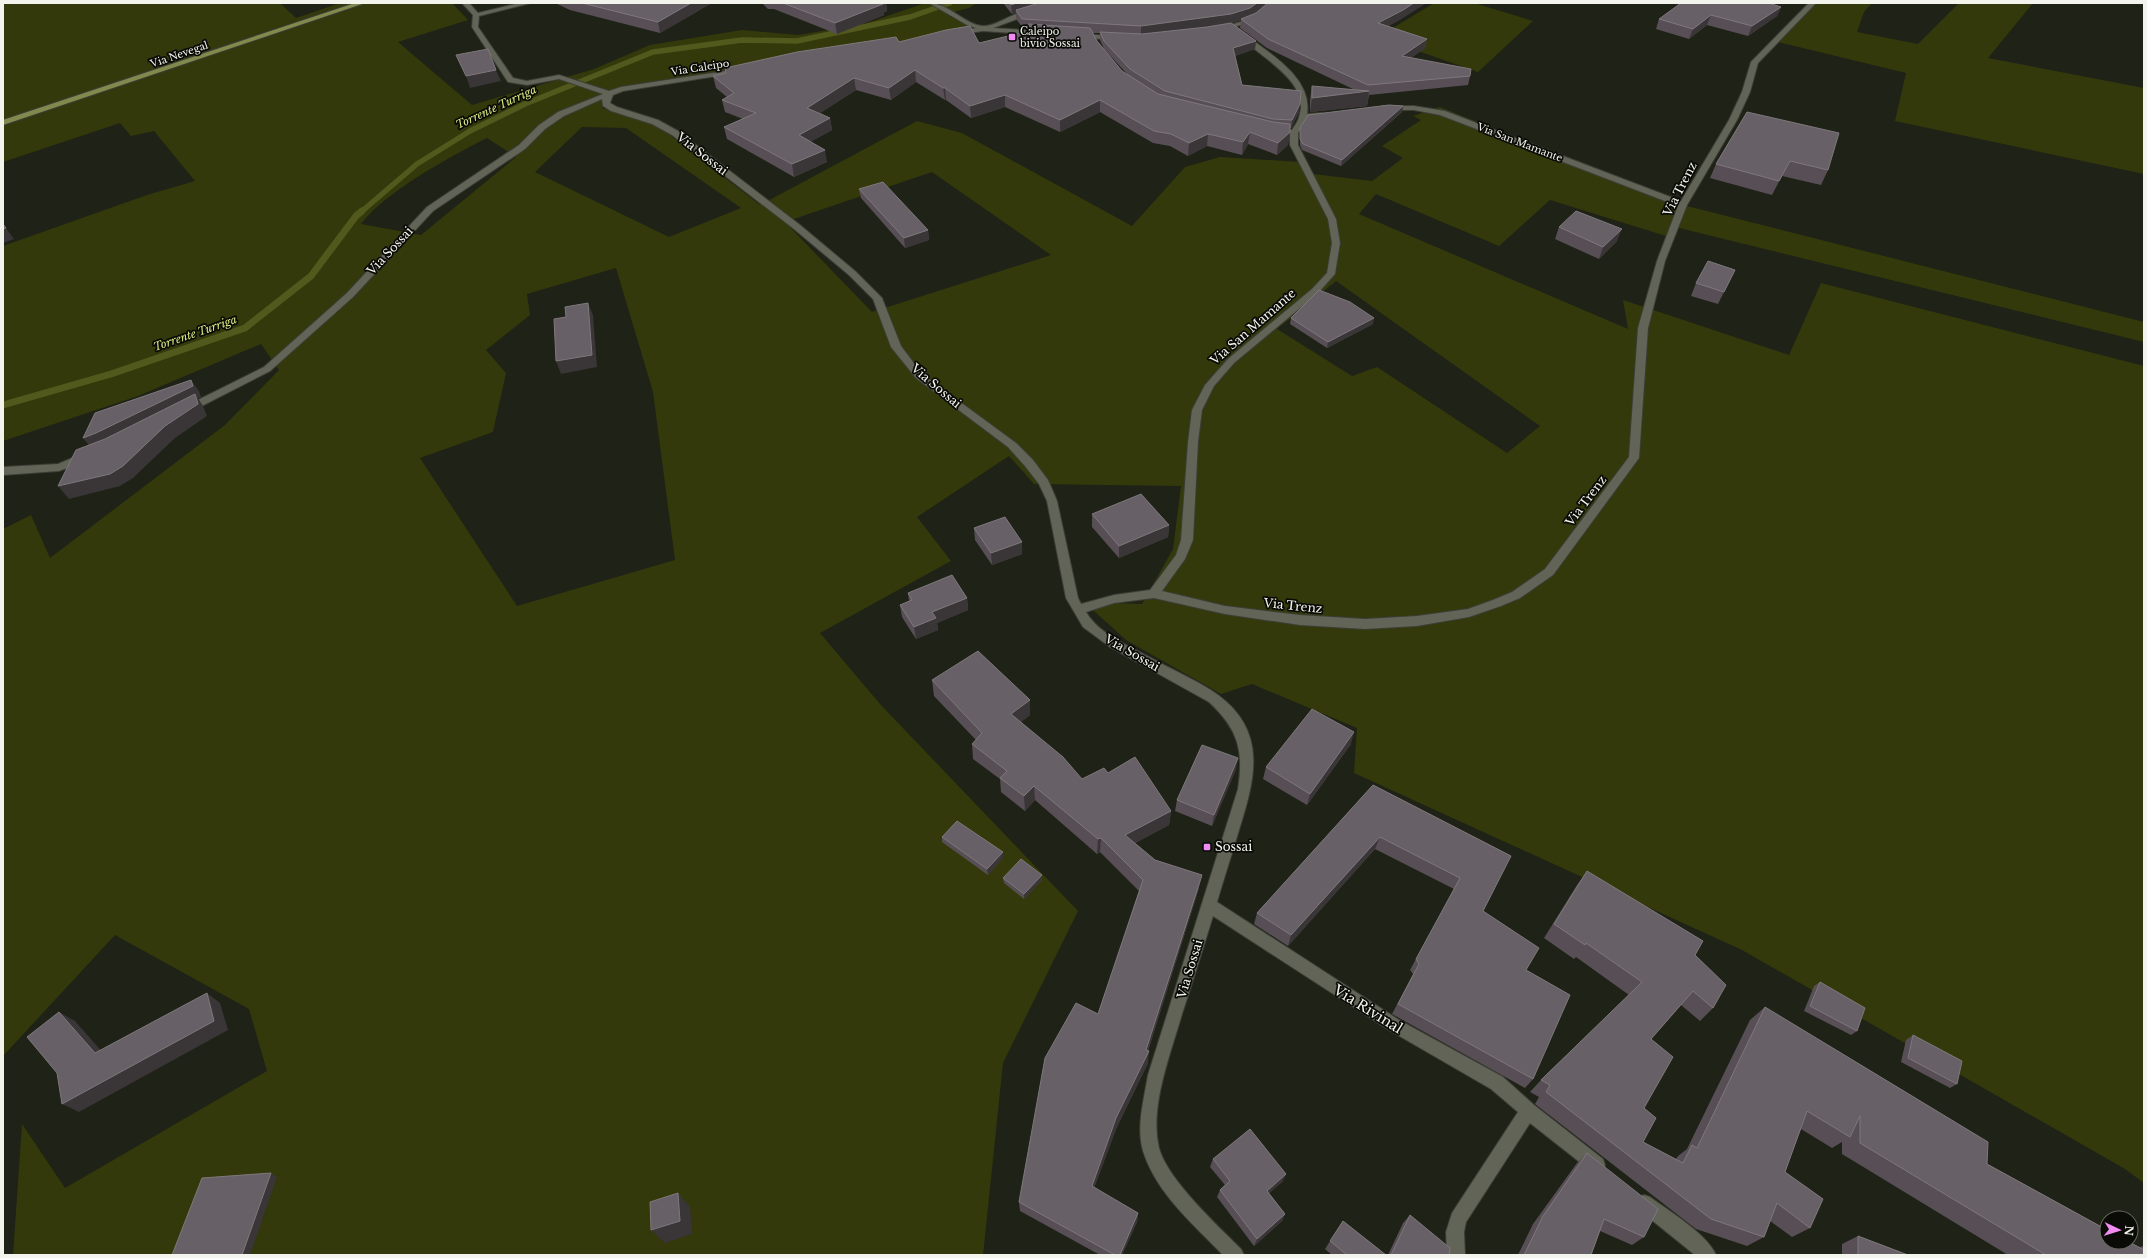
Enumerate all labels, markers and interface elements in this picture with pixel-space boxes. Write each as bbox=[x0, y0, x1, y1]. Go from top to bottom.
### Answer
place label: Caleipo bivio Sossai bbox=[1019, 25, 1080, 50]
marker: Caleipo bivio Sossai bbox=[1007, 32, 1017, 42]
street label: Via Nevegal bbox=[148, 39, 210, 71]
street label: Via Caleipo bbox=[669, 56, 731, 79]
water label: Torrente Turriga bbox=[453, 82, 539, 132]
street label: Via San Mamante bbox=[1474, 120, 1565, 165]
street label: Via Sossai bbox=[673, 128, 731, 178]
street label: Via Trenz bbox=[1659, 159, 1700, 219]
street label: Via Sossai bbox=[363, 223, 416, 279]
street label: Via San Mamante bbox=[1206, 285, 1299, 368]
water label: Torrente Turriga bbox=[151, 312, 239, 354]
street label: Via Sossai bbox=[908, 360, 964, 411]
street label: Via Trenz bbox=[1561, 472, 1610, 530]
street label: Via Trenz bbox=[1262, 595, 1324, 616]
street label: Via Sossai bbox=[1101, 630, 1162, 674]
place label: Sossai bbox=[1215, 839, 1252, 854]
marker: Sossai bbox=[1202, 842, 1212, 852]
street label: Via Sossai bbox=[1173, 938, 1206, 1001]
street label: Via Rivinal bbox=[1329, 980, 1406, 1038]
north arrow bbox=[2099, 1210, 2139, 1250]
text: N bbox=[2122, 1225, 2136, 1237]

